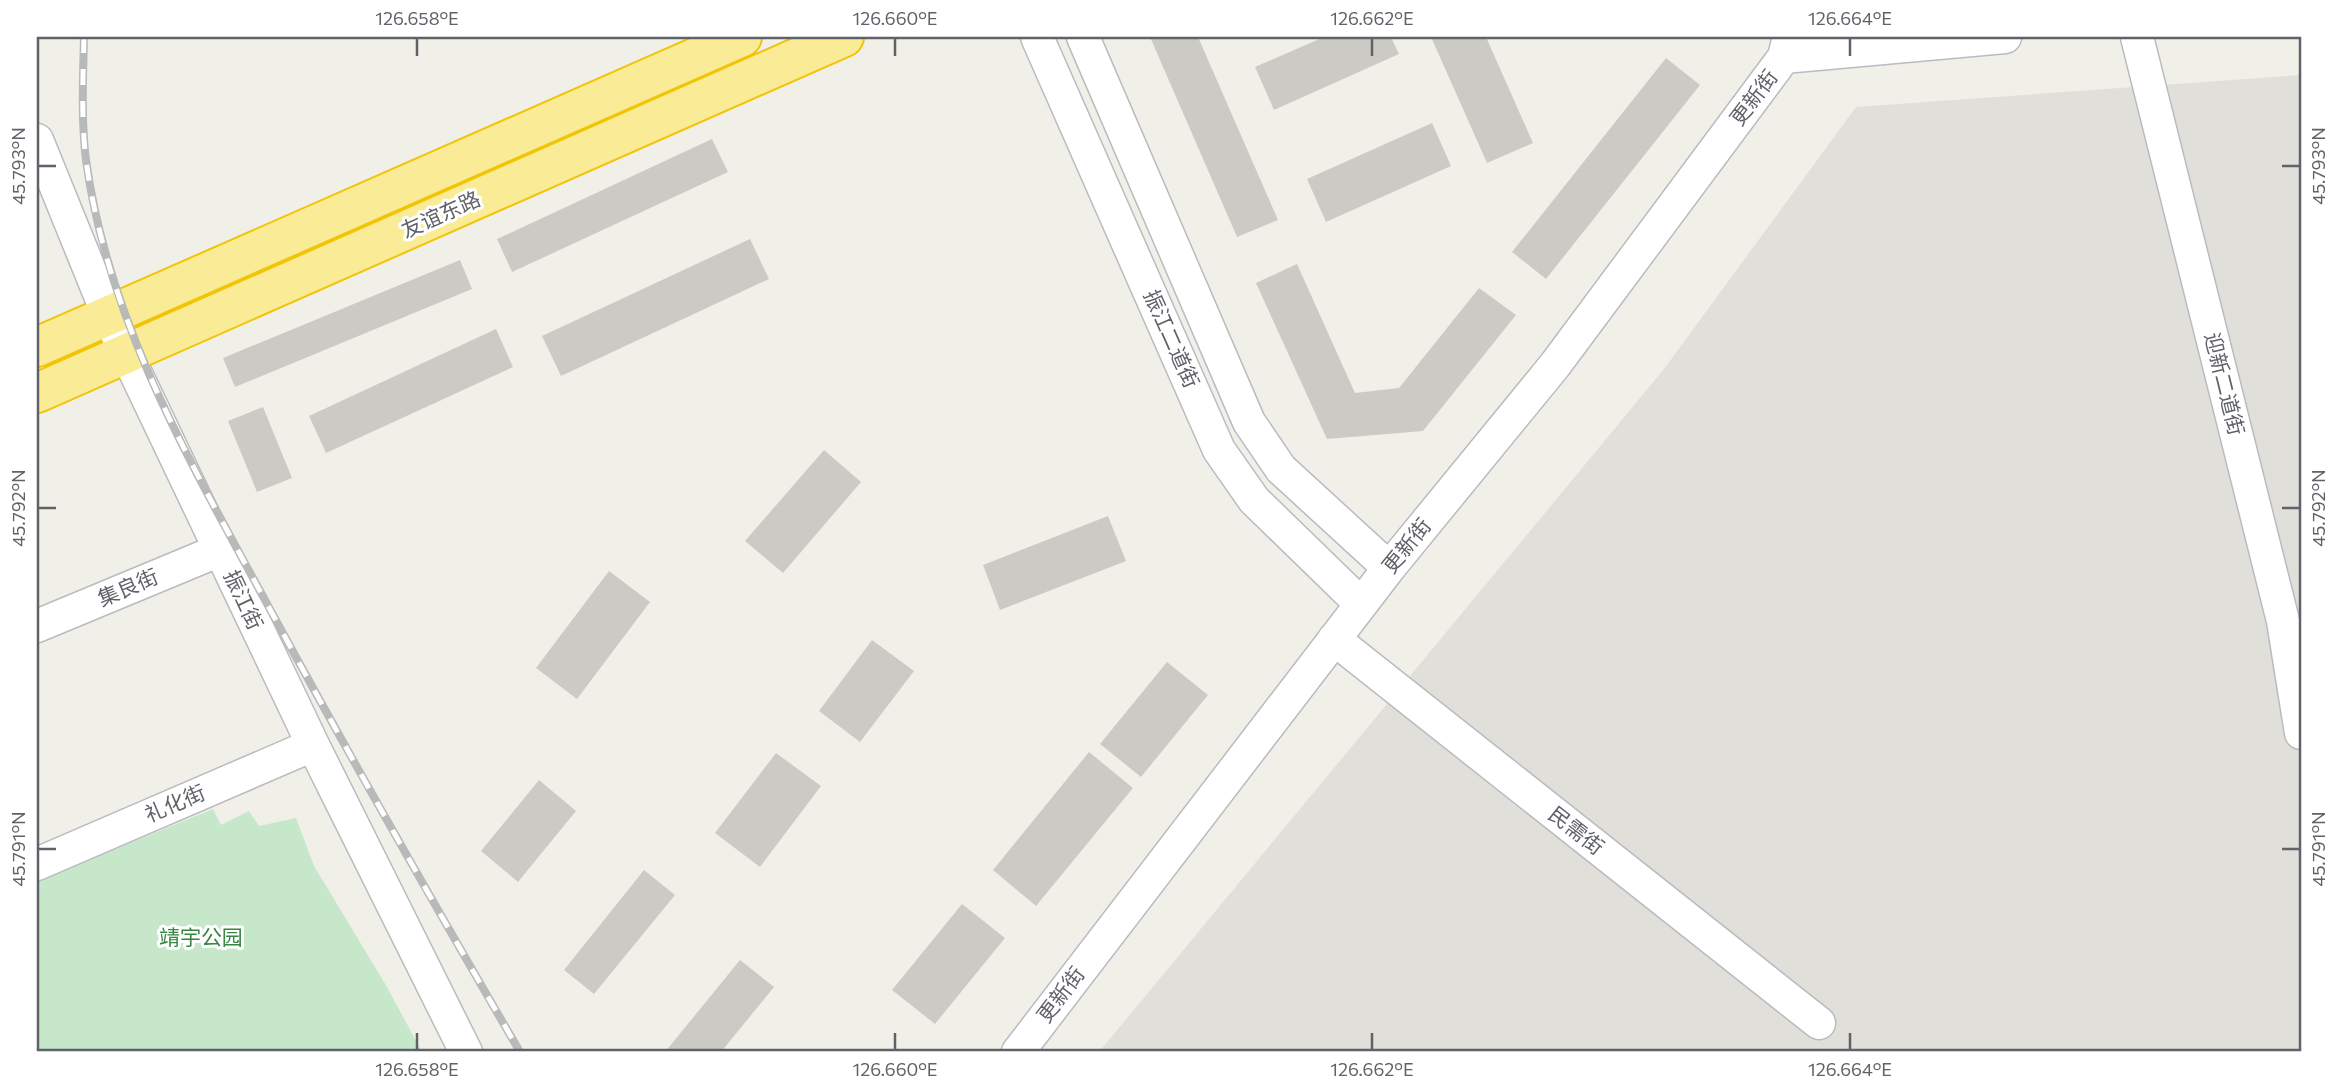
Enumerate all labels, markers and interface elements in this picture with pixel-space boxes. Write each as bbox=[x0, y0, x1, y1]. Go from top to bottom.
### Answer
text: 126.658°E bbox=[375, 7, 459, 29]
text: 126.660°E bbox=[853, 7, 937, 29]
text: 126.662°E bbox=[1330, 7, 1414, 29]
text: 126.664°E bbox=[1808, 7, 1892, 29]
street label: 更新街 bbox=[1724, 64, 1782, 130]
text: 45.793°N bbox=[7, 127, 29, 205]
text: 45.793°N bbox=[2307, 127, 2329, 205]
street label: 友谊东路 bbox=[397, 185, 484, 242]
street label: 振江二道街 bbox=[1140, 285, 1205, 391]
street label: 迎新二道街 bbox=[2201, 330, 2250, 438]
text: 45.792°N bbox=[7, 469, 29, 547]
text: 45.792°N bbox=[2307, 469, 2329, 547]
street label: 更新街 bbox=[1376, 513, 1435, 577]
street label: 集良街 bbox=[94, 563, 161, 610]
street label: 振江街 bbox=[220, 566, 269, 633]
street label: 礼化街 bbox=[141, 779, 208, 826]
street label: 民需街 bbox=[1544, 801, 1609, 859]
text: 45.791°N bbox=[7, 811, 29, 887]
text: 45.791°N bbox=[2307, 811, 2329, 887]
park label: 靖宇公园 bbox=[159, 924, 243, 949]
street label: 更新街 bbox=[1031, 961, 1089, 1027]
text: 126.658°E bbox=[375, 1058, 459, 1080]
text: 126.660°E bbox=[853, 1058, 937, 1080]
text: 126.662°E bbox=[1330, 1058, 1414, 1080]
text: 126.664°E bbox=[1808, 1058, 1892, 1080]

